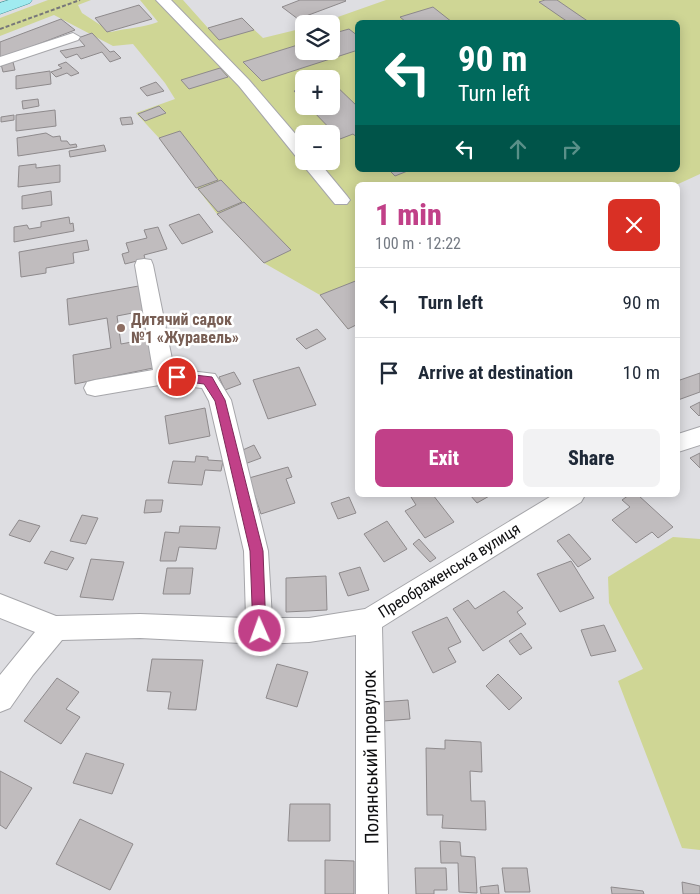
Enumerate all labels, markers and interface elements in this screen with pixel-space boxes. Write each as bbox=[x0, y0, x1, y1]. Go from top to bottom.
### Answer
map controls bbox=[295, 15, 340, 170]
button: layers bbox=[295, 15, 340, 60]
text: 90 m bbox=[458, 39, 527, 80]
icon: left bbox=[375, 40, 440, 105]
button: + bbox=[295, 70, 340, 115]
text: Turn left bbox=[458, 81, 530, 106]
button: − bbox=[295, 125, 340, 170]
icon: left bbox=[451, 135, 479, 163]
icon: ahead bbox=[504, 135, 532, 163]
icon: right bbox=[557, 135, 585, 163]
text: 1 min bbox=[375, 197, 442, 232]
button: close bbox=[608, 199, 660, 251]
text: 100 m · 12:22 bbox=[375, 234, 461, 253]
icon: left bbox=[375, 289, 403, 317]
text: Turn left bbox=[418, 291, 483, 314]
text: 90 m bbox=[623, 291, 660, 314]
place label: Дитячий садок №1 «Журавель» bbox=[131, 310, 239, 347]
marker: Дитячий садок №1 «Журавель» bbox=[115, 322, 127, 334]
pin bbox=[156, 356, 198, 398]
icon: arrive bbox=[375, 359, 403, 387]
text: Arrive at destination bbox=[418, 361, 573, 384]
text: 10 m bbox=[623, 361, 660, 384]
icon: arrive bbox=[163, 363, 191, 391]
button: Exit bbox=[375, 429, 513, 487]
button: Share bbox=[523, 429, 660, 487]
street label: Преображенська вулиця bbox=[375, 519, 524, 622]
position arrow bbox=[233, 604, 285, 656]
street label: Полянський провулок bbox=[357, 670, 384, 844]

